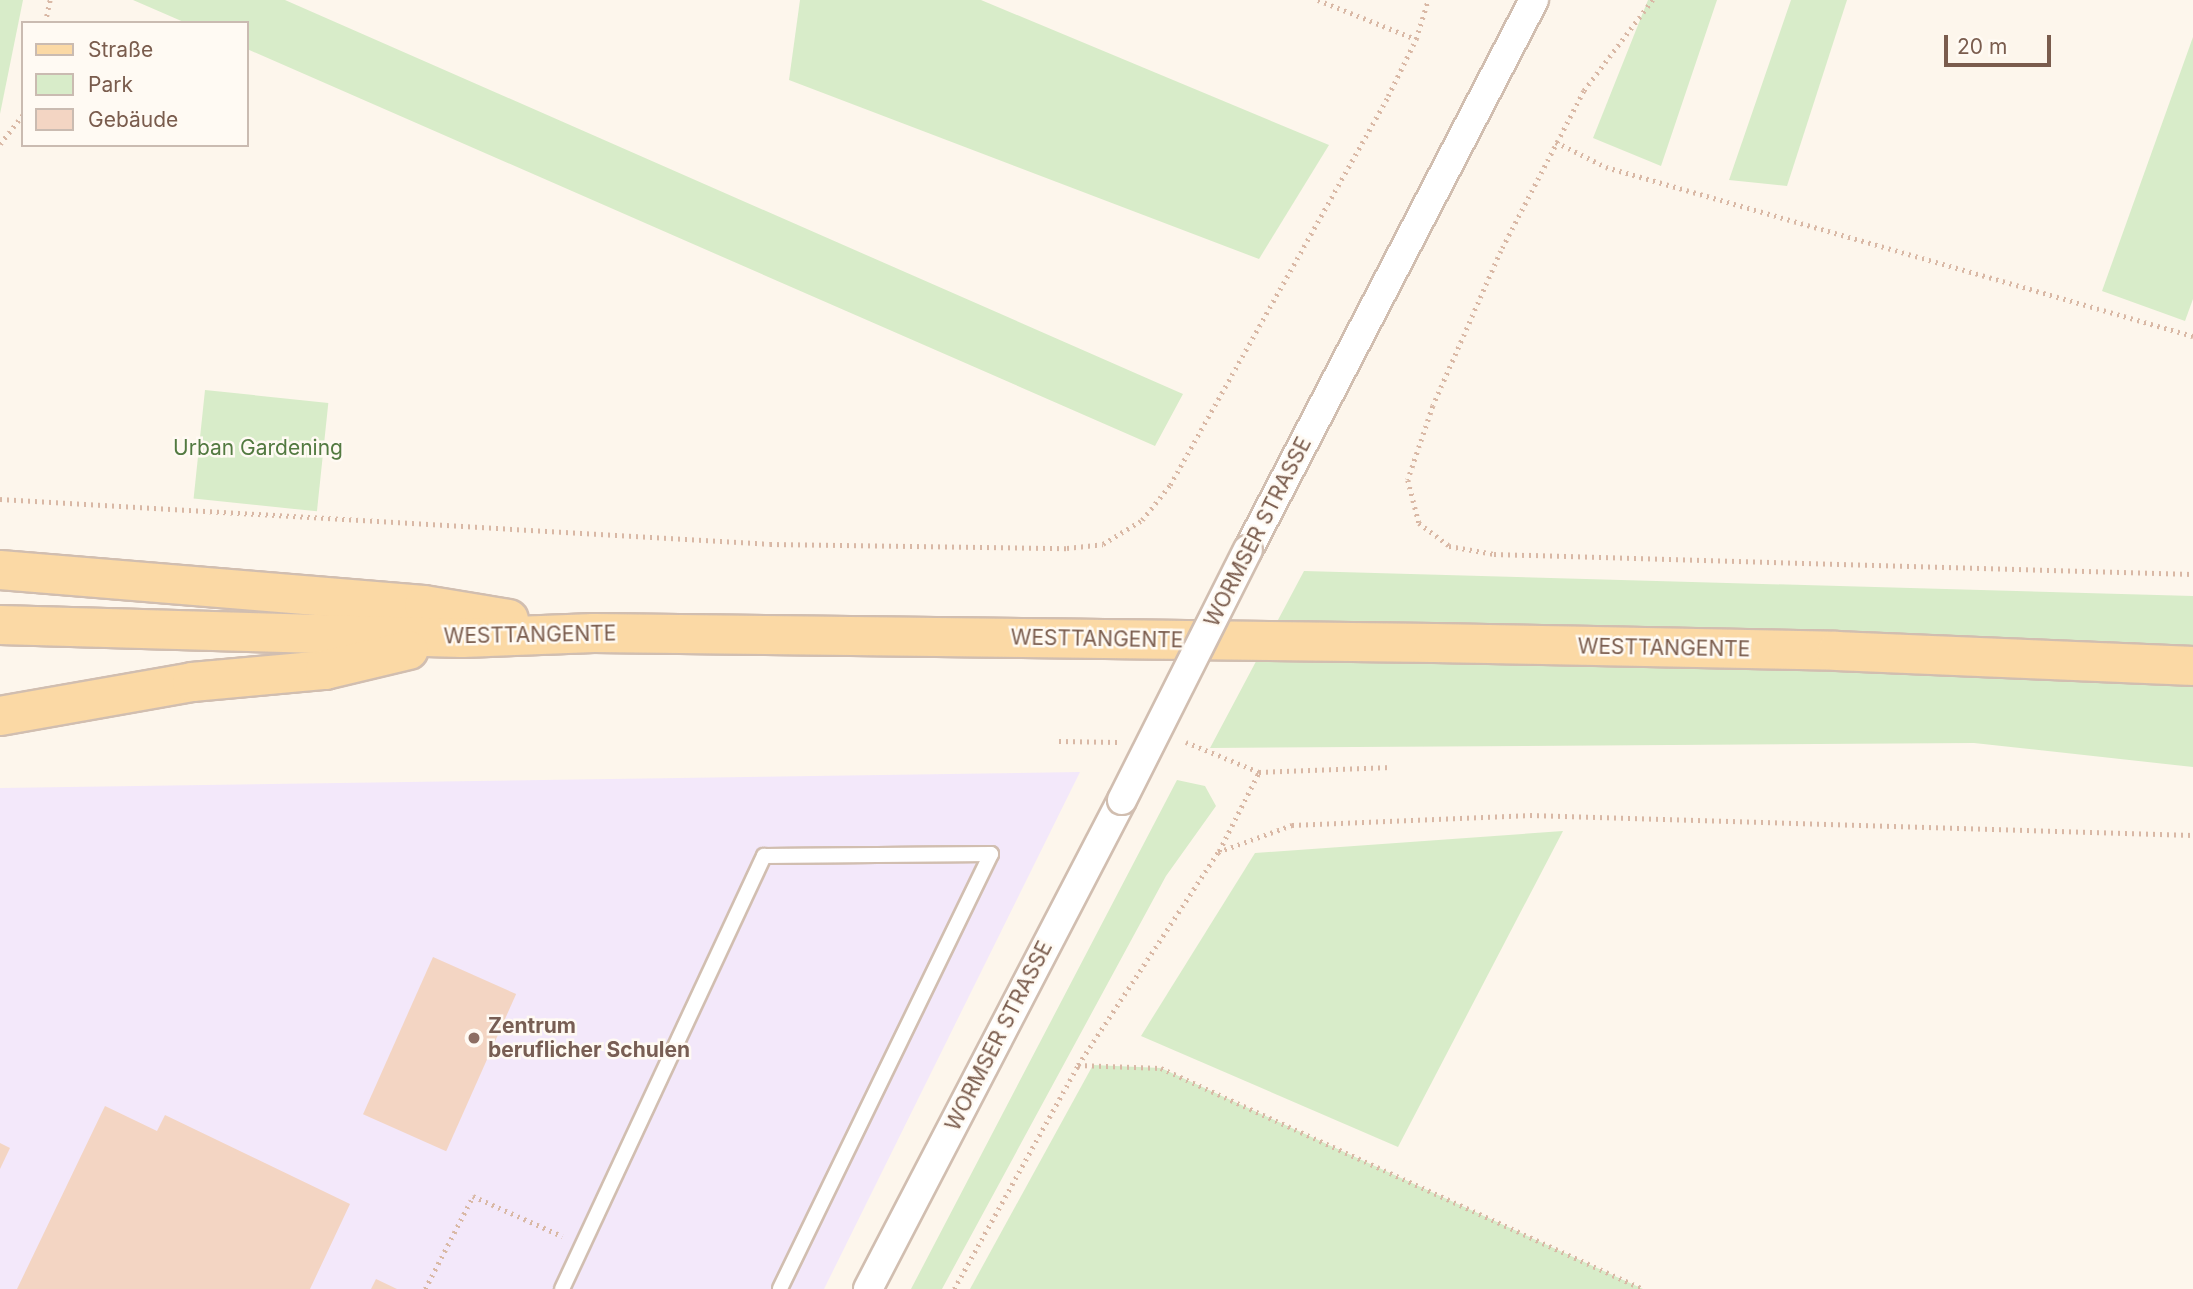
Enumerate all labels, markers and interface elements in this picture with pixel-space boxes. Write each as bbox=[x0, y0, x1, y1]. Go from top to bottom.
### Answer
legend bbox=[21, 21, 248, 147]
scale bar bbox=[1948, 21, 2055, 65]
text: 20 m bbox=[1957, 34, 2007, 59]
text: Straße bbox=[88, 37, 153, 62]
text: Park bbox=[88, 72, 133, 97]
text: Gebäude bbox=[88, 107, 178, 132]
street label: WORMSER STRASSE bbox=[1199, 433, 1317, 631]
park label: Urban Gardening bbox=[173, 435, 343, 461]
street label: WESTTANGENTE bbox=[443, 621, 617, 649]
street label: WESTTANGENTE bbox=[1010, 625, 1184, 653]
street label: WESTTANGENTE bbox=[1577, 634, 1751, 662]
street label: WORMSER STRASSE bbox=[940, 937, 1058, 1135]
place label: Zentrum beruflicher Schulen bbox=[488, 1013, 690, 1063]
marker: Zentrum beruflicher Schulen bbox=[466, 1030, 482, 1046]

